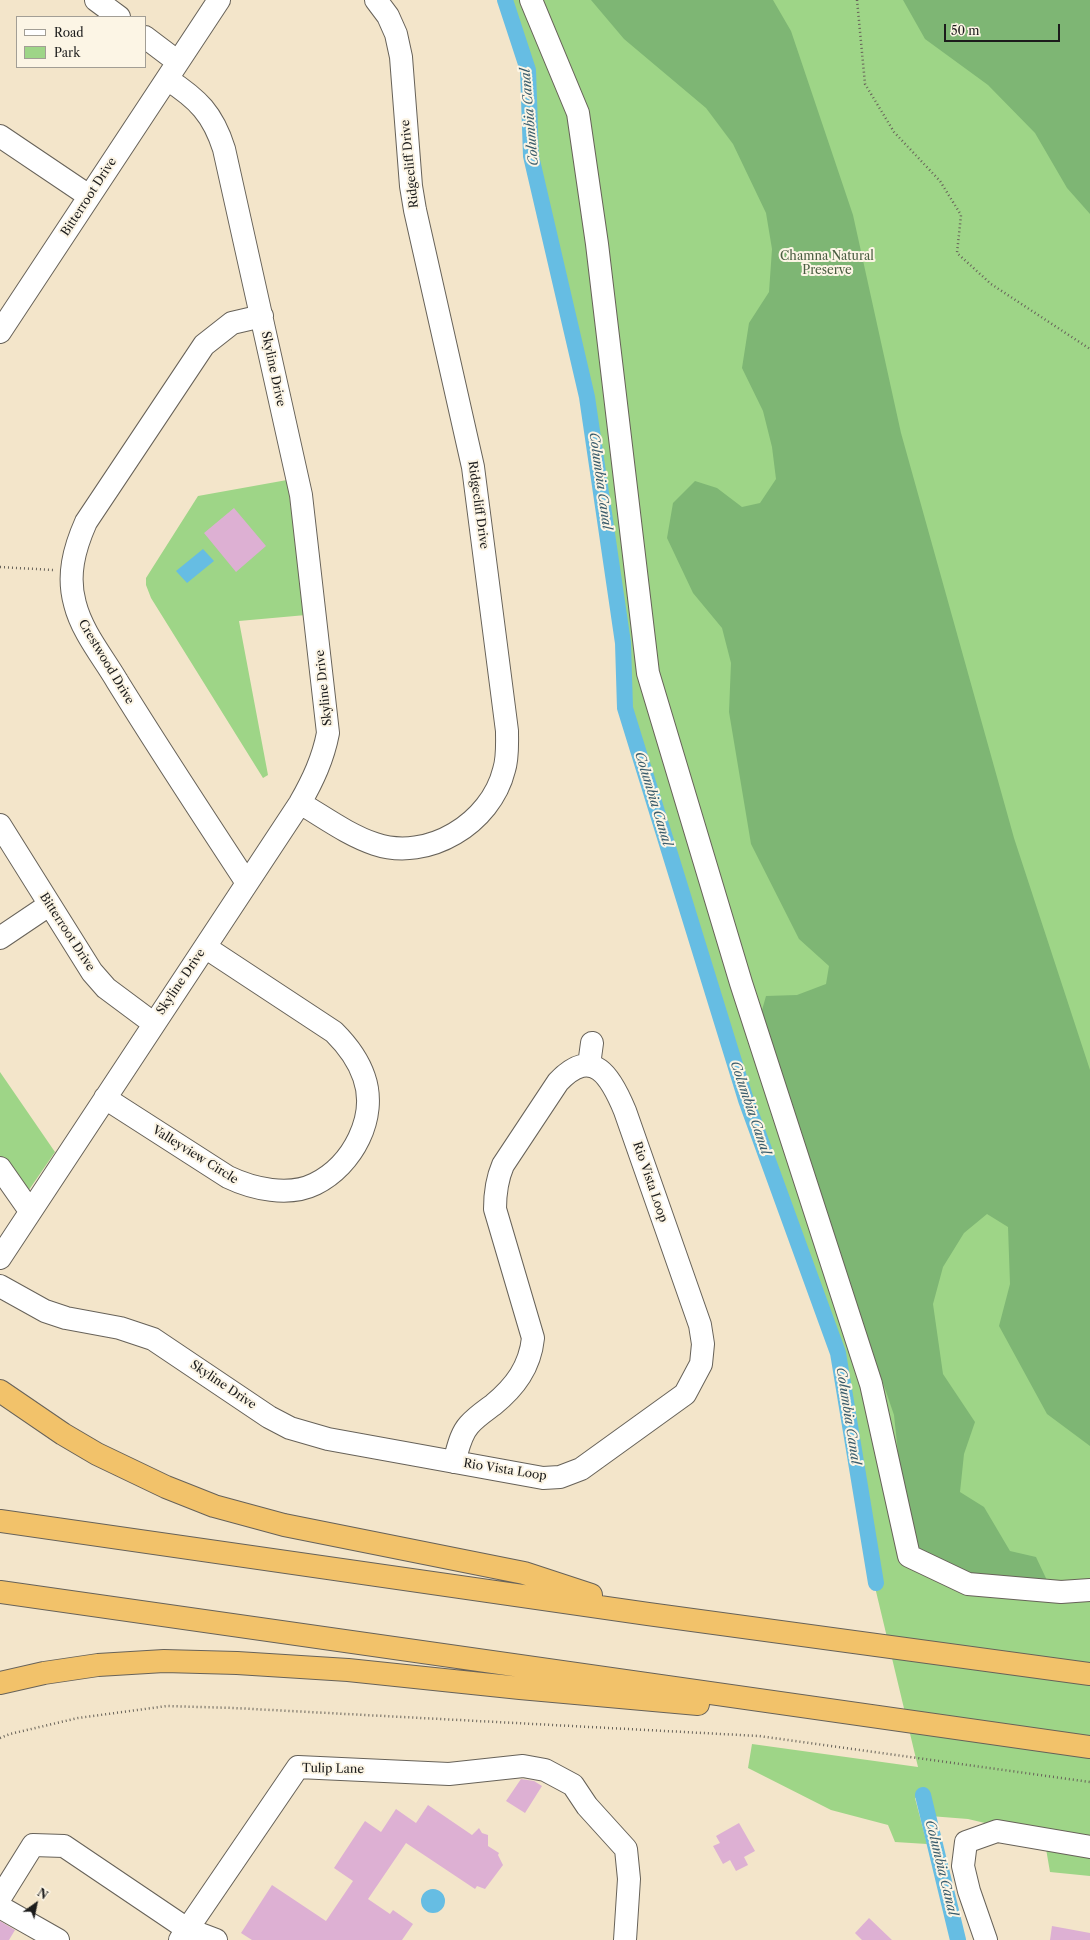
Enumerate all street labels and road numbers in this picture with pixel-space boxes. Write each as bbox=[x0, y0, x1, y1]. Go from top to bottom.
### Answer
street label: Ridgecliff Drive bbox=[398, 119, 422, 209]
street label: Bitterroot Drive bbox=[58, 155, 120, 239]
street label: Skyline Drive bbox=[258, 330, 288, 408]
street label: Ridgecliff Drive bbox=[465, 460, 491, 550]
street label: Crestwood Drive bbox=[75, 617, 137, 707]
street label: Skyline Drive bbox=[313, 649, 335, 727]
street label: Bitterroot Drive bbox=[36, 890, 98, 974]
street label: Skyline Drive bbox=[154, 946, 208, 1018]
street label: Valleyview Circle bbox=[149, 1123, 241, 1187]
street label: Rio Vista Loop bbox=[629, 1140, 671, 1224]
street label: Skyline Drive bbox=[187, 1358, 259, 1412]
street label: Rio Vista Loop bbox=[462, 1456, 548, 1484]
street label: Tulip Lane bbox=[302, 1761, 364, 1777]

